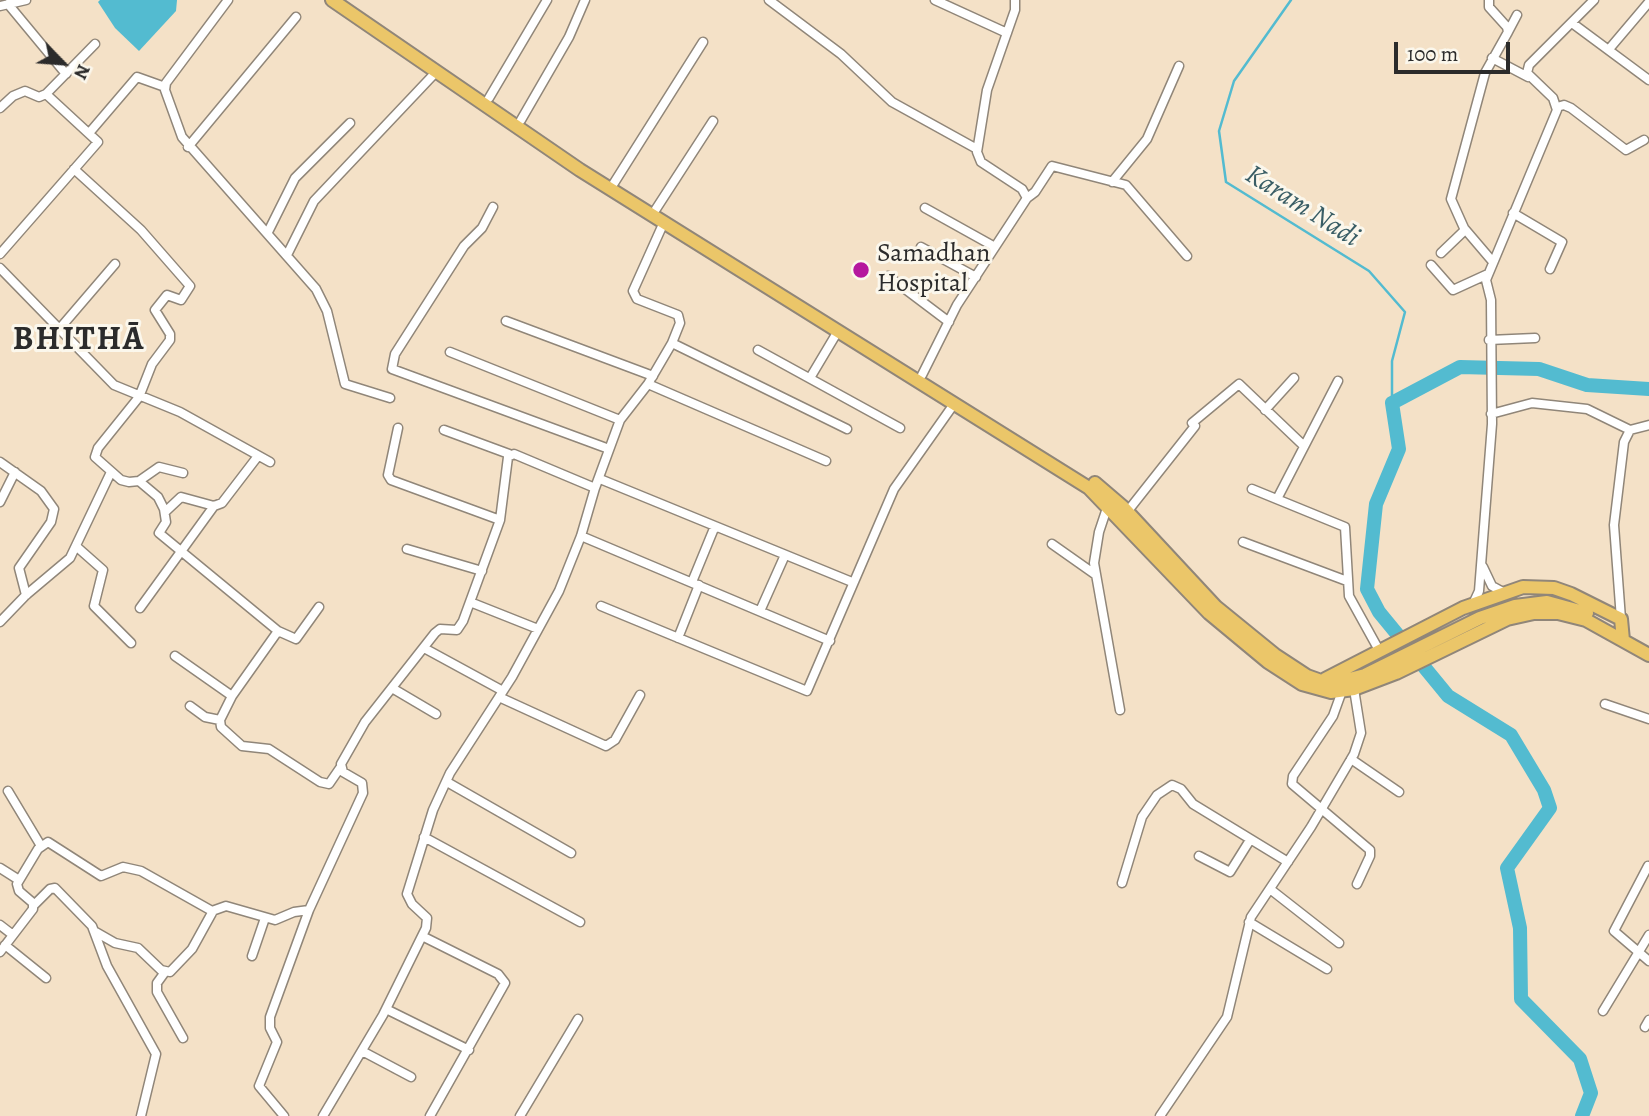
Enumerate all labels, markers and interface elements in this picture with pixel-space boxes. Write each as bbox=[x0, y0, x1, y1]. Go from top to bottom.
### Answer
north arrow bbox=[28, 28, 98, 98]
scale bar bbox=[1397, 28, 1512, 72]
text: 100 m bbox=[1407, 40, 1458, 68]
text: N bbox=[67, 60, 97, 84]
water label: Karam Nadi bbox=[1239, 159, 1365, 255]
place label: Samadhan Hospital bbox=[877, 239, 990, 300]
marker: Samadhan Hospital bbox=[851, 260, 871, 280]
district label: BHITHĀ bbox=[13, 321, 145, 361]

